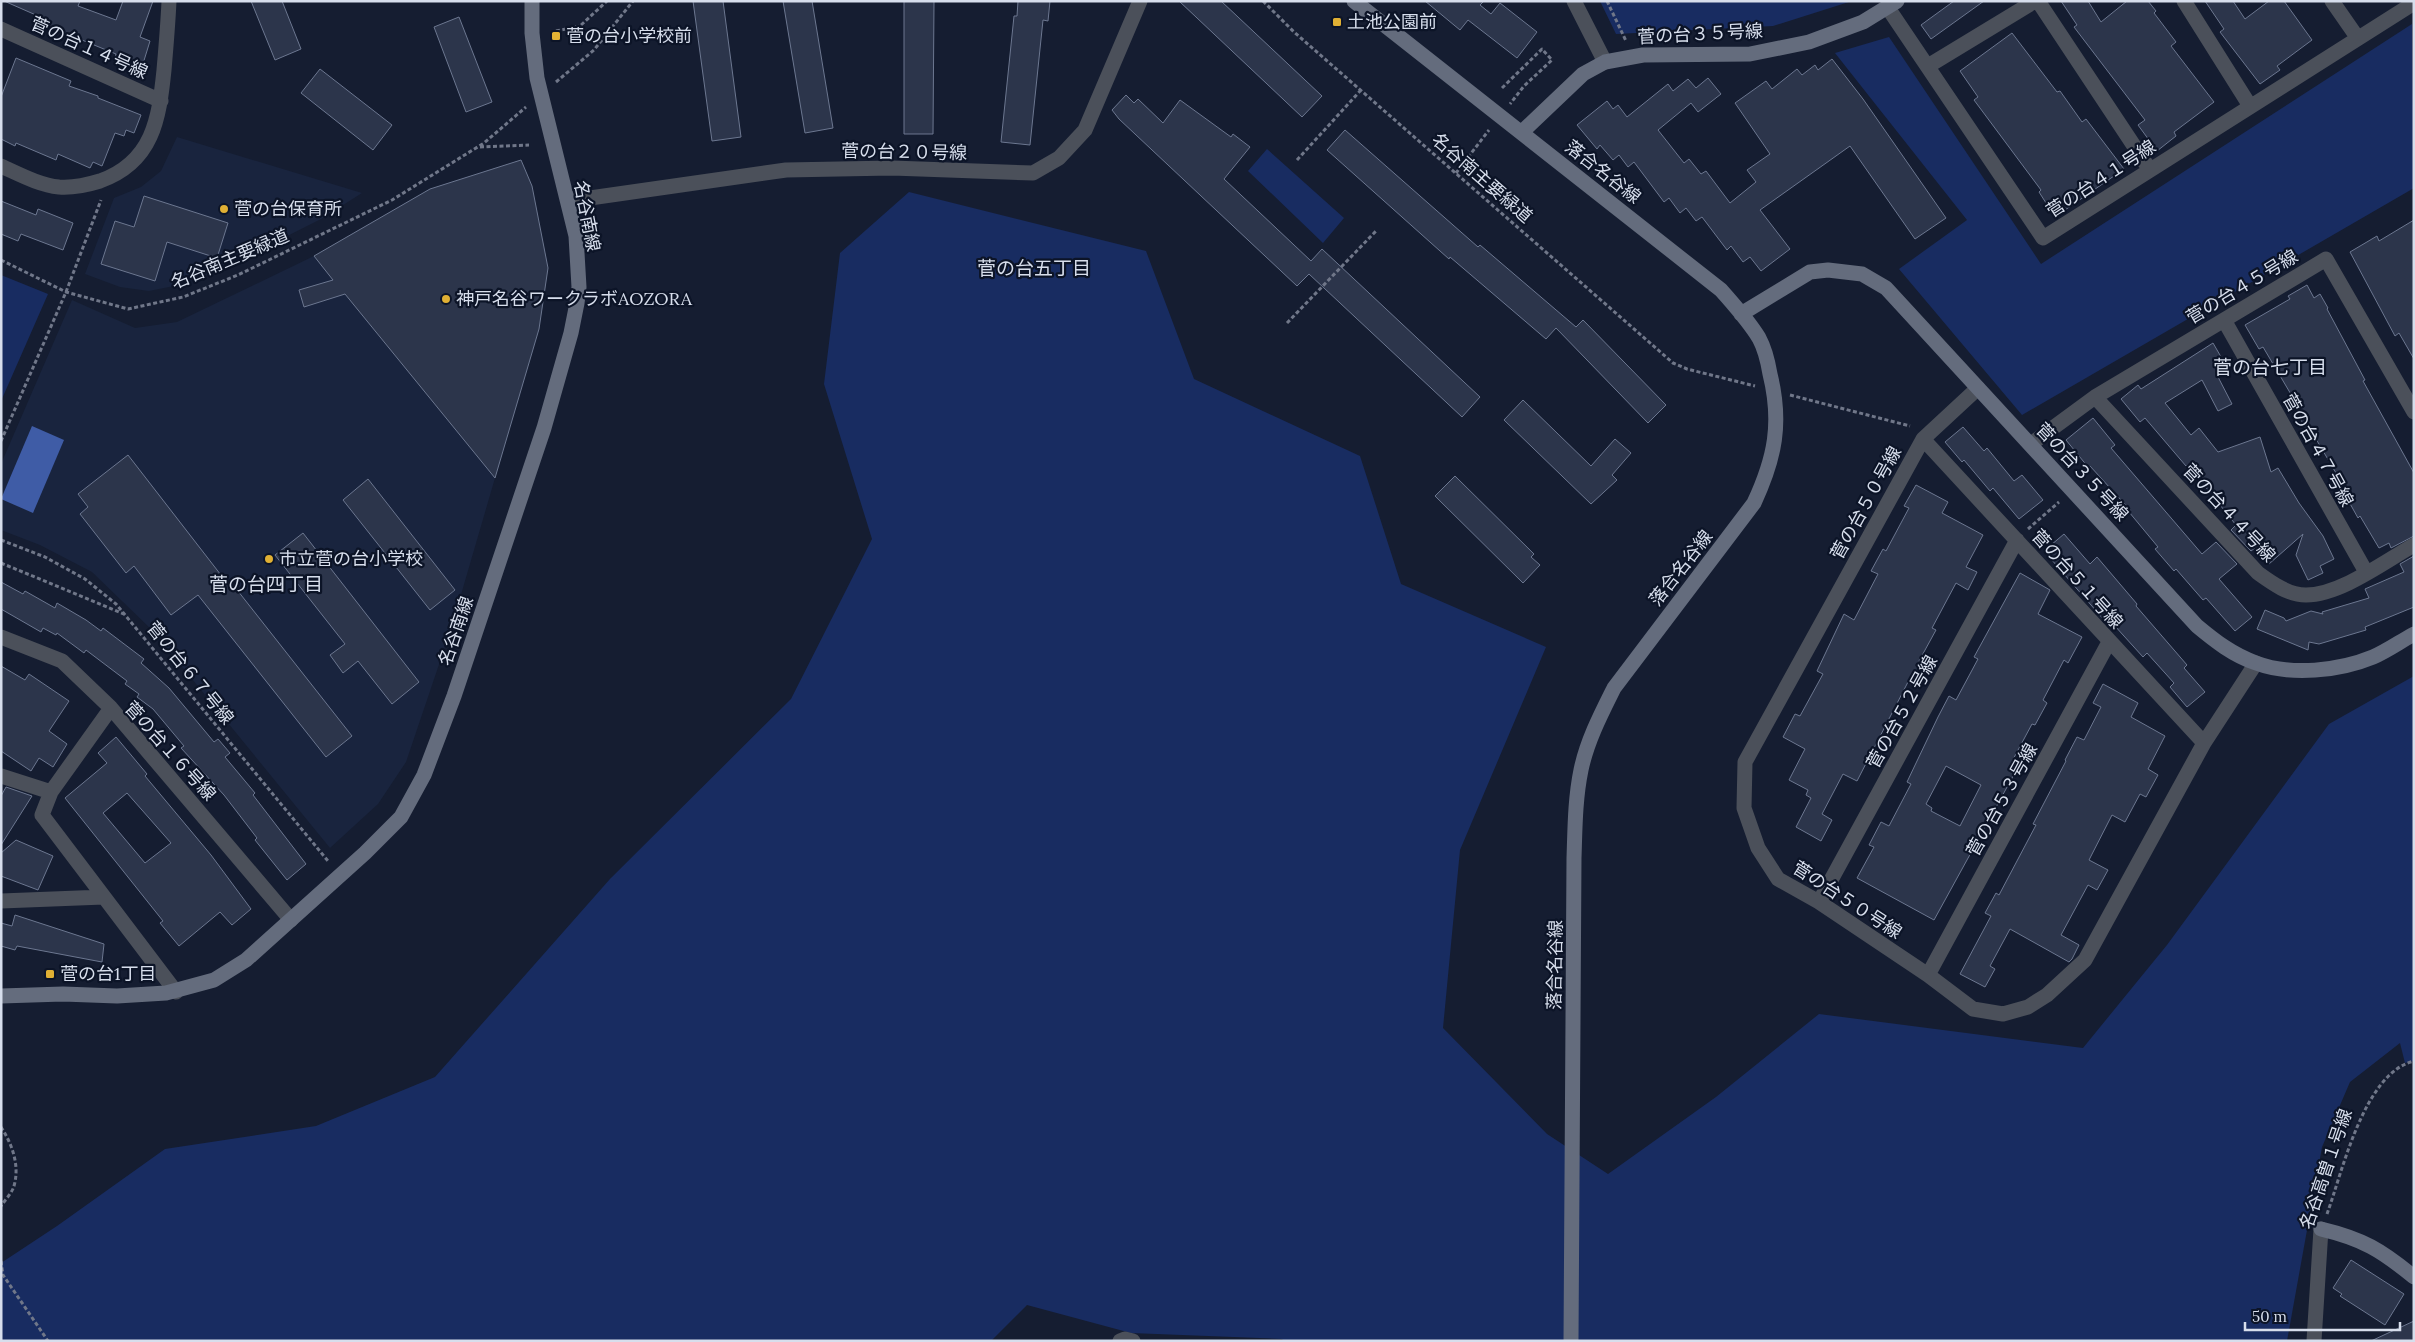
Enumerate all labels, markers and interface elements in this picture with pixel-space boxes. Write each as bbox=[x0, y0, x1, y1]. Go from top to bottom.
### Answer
place label: 土池公園前 bbox=[1347, 10, 1437, 33]
street label: 菅の台１４号線 bbox=[27, 11, 151, 84]
marker: 土池公園前 bbox=[1331, 16, 1343, 28]
street label: 菅の台３５号線 bbox=[1636, 19, 1763, 48]
place label: 菅の台小学校前 bbox=[566, 24, 692, 47]
marker: 菅の台小学校前 bbox=[550, 30, 562, 42]
street label: 名谷南主要緑道 bbox=[1427, 128, 1537, 228]
street label: 落合名谷線 bbox=[1561, 135, 1646, 208]
street label: 菅の台４１号線 bbox=[2042, 135, 2160, 223]
street label: 菅の台２０号線 bbox=[841, 139, 967, 164]
street label: 名谷南線 bbox=[569, 178, 606, 253]
place label: 菅の台保育所 bbox=[234, 197, 342, 220]
marker: 菅の台保育所 bbox=[218, 203, 230, 215]
street label: 名谷南主要緑道 bbox=[167, 223, 292, 294]
street label: 菅の台４５号線 bbox=[2182, 244, 2302, 329]
district label: 菅の台五丁目 bbox=[977, 256, 1091, 280]
place label: 神戸名谷ワークラボAOZORA bbox=[456, 287, 693, 310]
marker: 神戸名谷ワークラボAOZORA bbox=[440, 293, 452, 305]
district label: 菅の台七丁目 bbox=[2213, 355, 2327, 379]
street label: 菅の台４７号線 bbox=[2278, 389, 2359, 510]
street label: 菅の台３５号線 bbox=[2031, 418, 2134, 526]
street label: 菅の台５０号線 bbox=[1825, 442, 1906, 563]
street label: 菅の台４４号線 bbox=[2178, 459, 2281, 567]
street label: 菅の台５１号線 bbox=[2027, 524, 2128, 633]
street label: 落合名谷線 bbox=[1644, 525, 1717, 610]
place label: 市立菅の台小学校 bbox=[279, 547, 423, 570]
marker: 市立菅の台小学校 bbox=[263, 553, 275, 565]
district label: 菅の台四丁目 bbox=[209, 572, 323, 596]
street label: 名谷南線 bbox=[433, 593, 478, 669]
street label: 菅の台６７号線 bbox=[142, 616, 239, 729]
street label: 菅の台５２号線 bbox=[1861, 651, 1942, 772]
street label: 菅の台１６号線 bbox=[120, 696, 221, 805]
street label: 菅の台５３号線 bbox=[1961, 739, 2042, 860]
street label: 菅の台５０号線 bbox=[1788, 856, 1906, 944]
street label: 落合名谷線 bbox=[1542, 920, 1567, 1010]
place label: 菅の台1丁目 bbox=[60, 962, 157, 985]
marker: 菅の台1丁目 bbox=[44, 968, 56, 980]
street label: 名谷高曽１号線 bbox=[2294, 1106, 2357, 1232]
scale bar bbox=[2245, 1300, 2400, 1332]
text: 50 m bbox=[2252, 1307, 2287, 1326]

